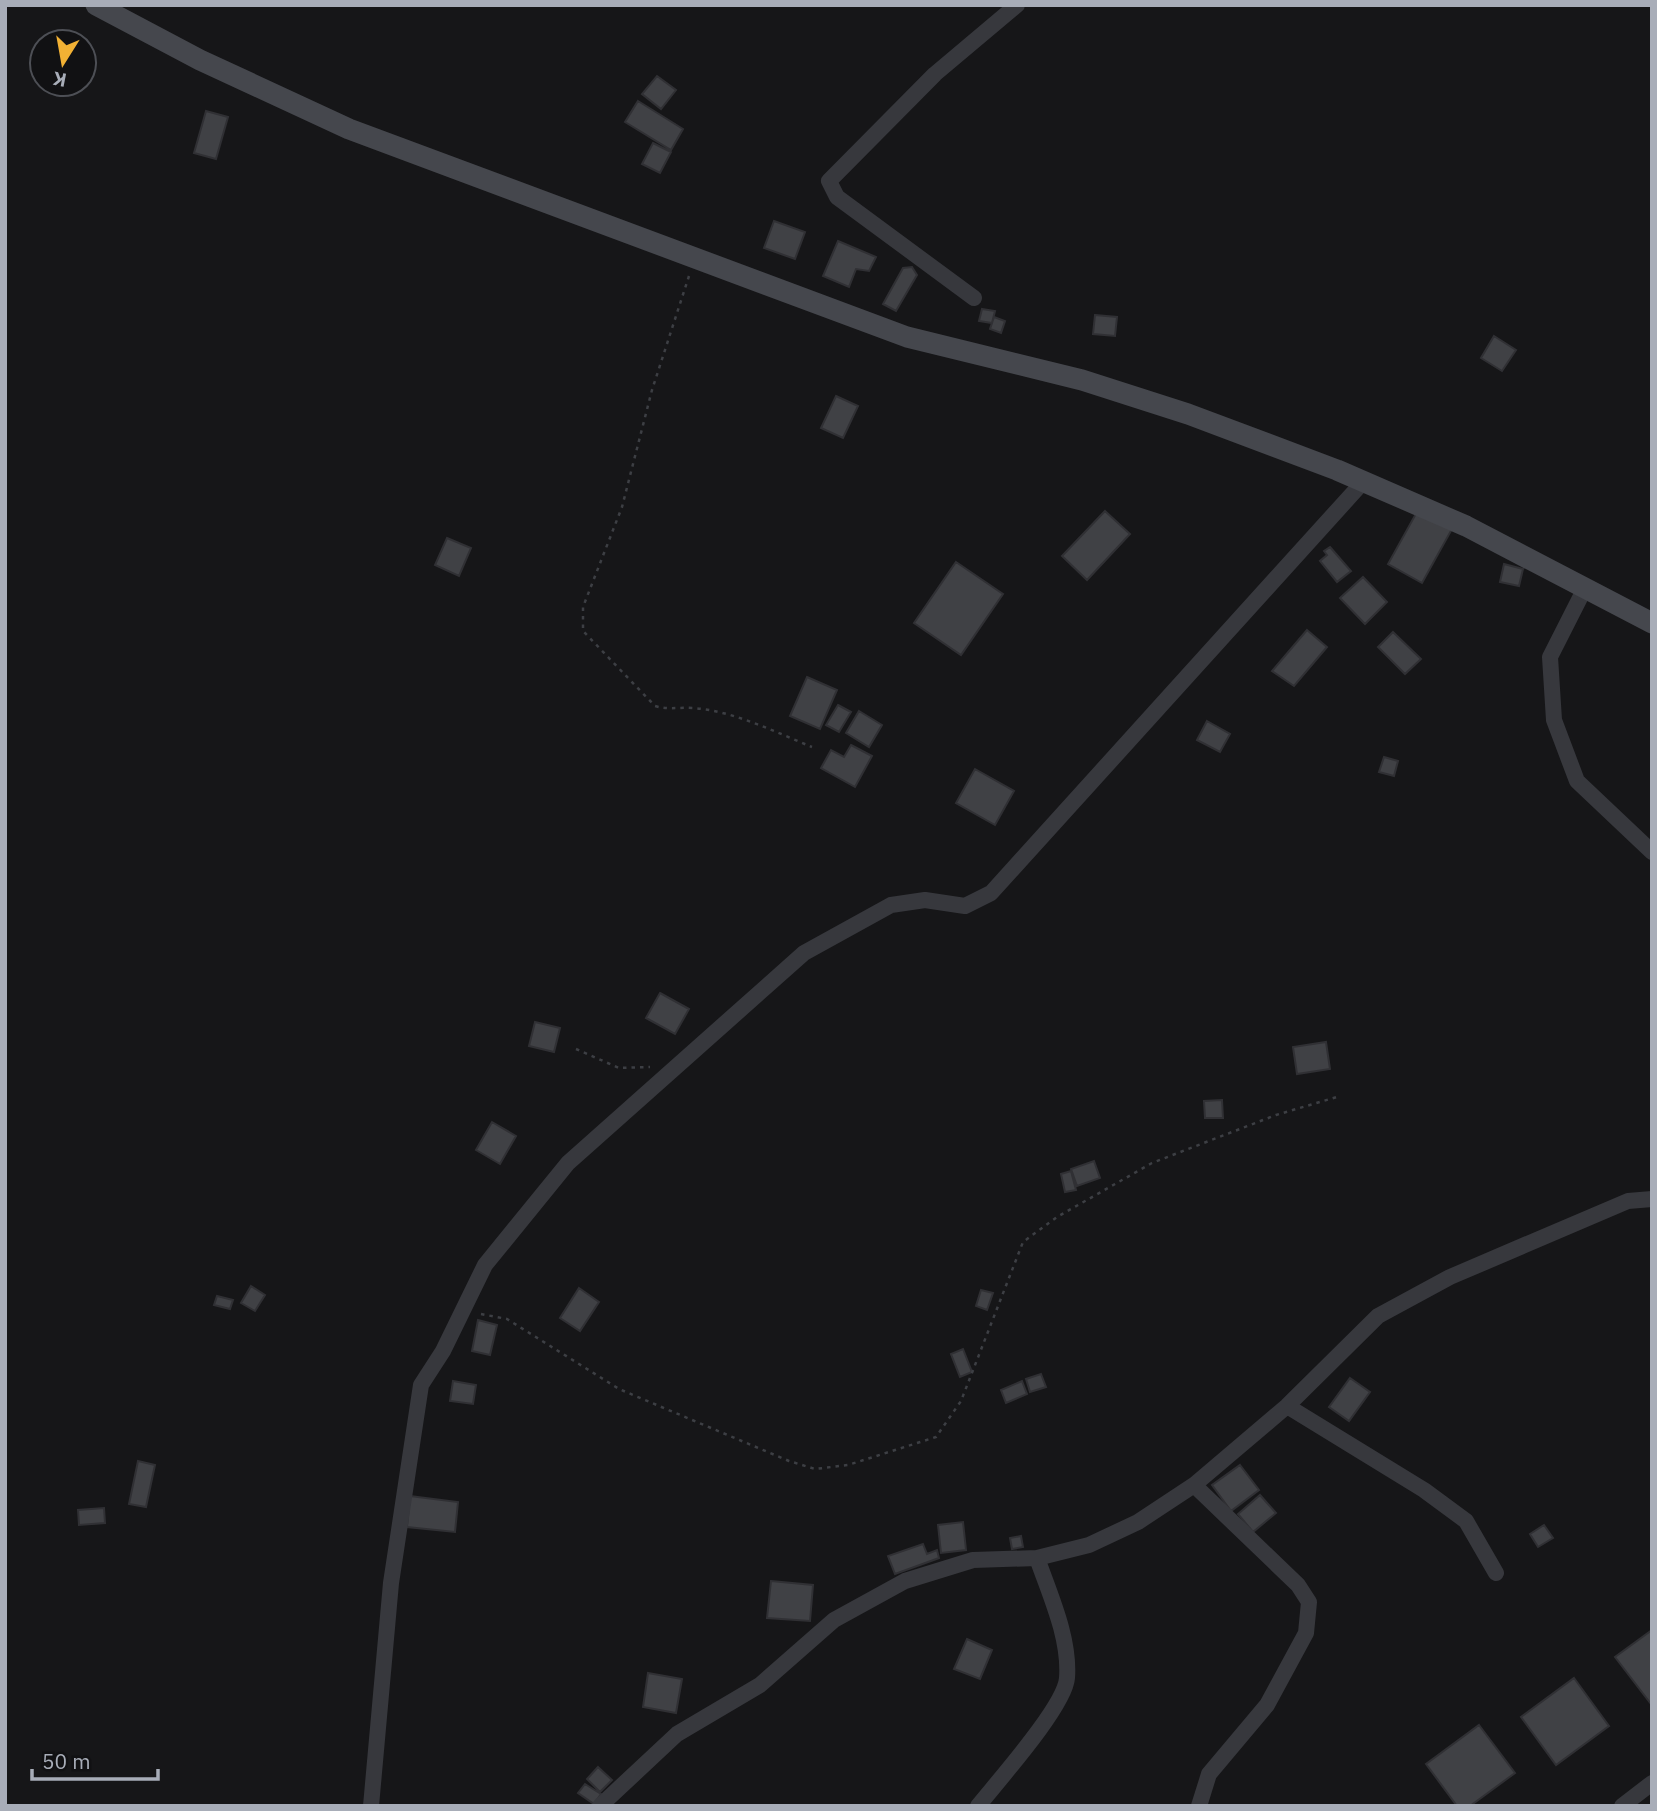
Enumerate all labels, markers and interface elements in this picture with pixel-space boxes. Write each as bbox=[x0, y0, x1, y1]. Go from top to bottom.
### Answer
north arrow bbox=[28, 28, 98, 98]
text: K bbox=[51, 67, 69, 93]
scale bar bbox=[32, 1738, 158, 1782]
text: 50 m bbox=[42, 1747, 91, 1775]

